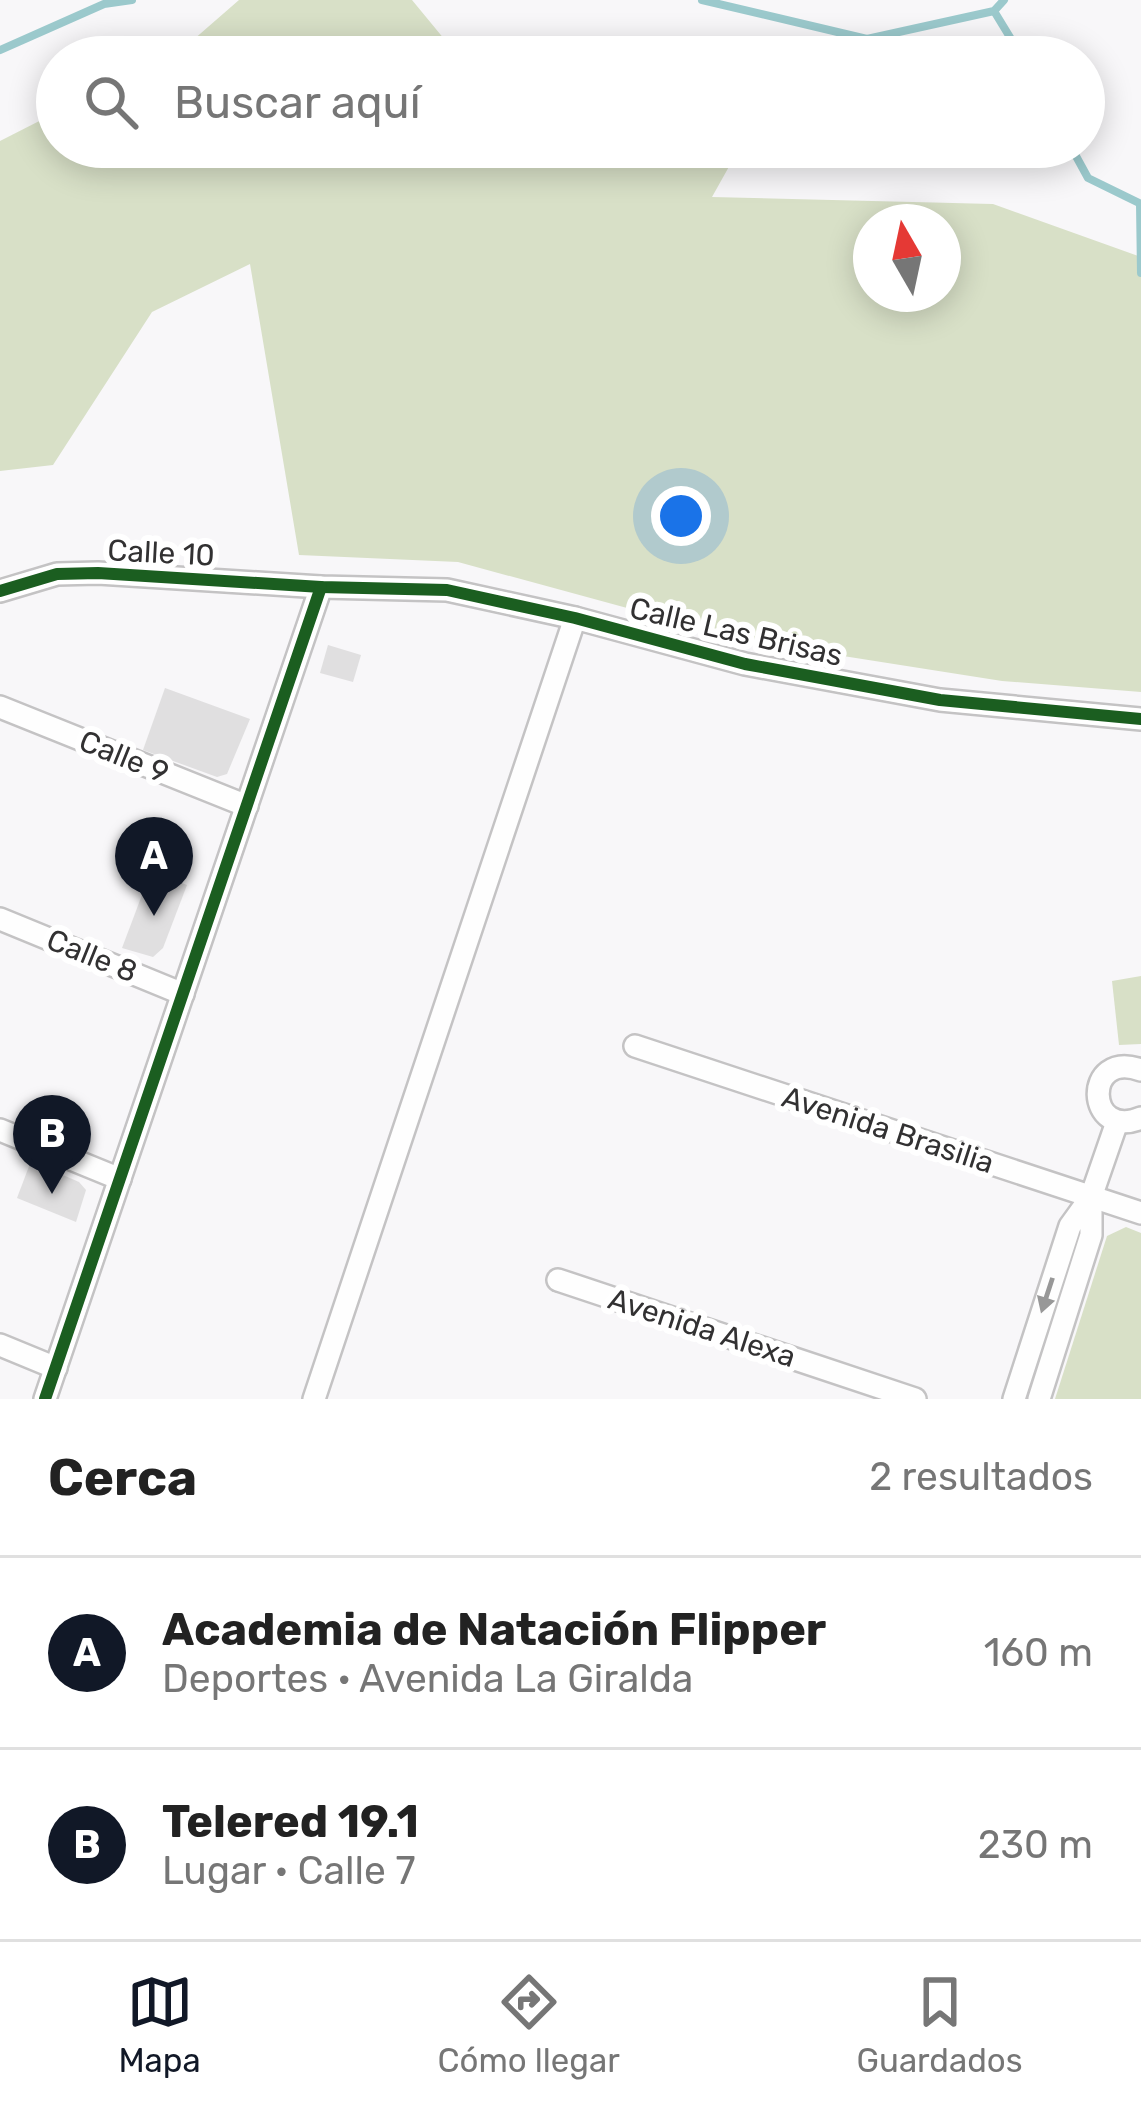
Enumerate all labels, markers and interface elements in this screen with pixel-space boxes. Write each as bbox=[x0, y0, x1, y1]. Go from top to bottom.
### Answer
search box bbox=[36, 36, 1105, 168]
icon: search bbox=[78, 69, 144, 135]
text: Buscar aquí bbox=[174, 76, 421, 129]
north arrow bbox=[853, 204, 961, 312]
your location bbox=[651, 486, 711, 546]
street label: Calle 10 bbox=[107, 532, 215, 574]
street label: Calle Las Brisas bbox=[626, 590, 846, 674]
street label: Calle 9 bbox=[74, 723, 174, 791]
pin: A bbox=[115, 817, 193, 916]
street label: Calle 8 bbox=[42, 922, 142, 990]
street label: Avenida Brasilia bbox=[778, 1079, 998, 1181]
pin: B bbox=[13, 1095, 91, 1194]
one-way arrow bbox=[1037, 1277, 1056, 1314]
street label: Avenida Alexa bbox=[604, 1281, 800, 1375]
text: Cerca bbox=[48, 1447, 197, 1508]
text: 2 resultados bbox=[869, 1454, 1093, 1500]
text: Academia de Natación Flipper bbox=[162, 1603, 826, 1656]
text: A bbox=[73, 1630, 101, 1676]
text: 160 m bbox=[984, 1630, 1093, 1676]
text: Deportes · Avenida La Giralda bbox=[162, 1656, 693, 1702]
text: Telered 19.1 bbox=[162, 1795, 419, 1848]
text: B bbox=[73, 1822, 101, 1868]
text: 230 m bbox=[978, 1822, 1093, 1868]
text: Lugar · Calle 7 bbox=[162, 1848, 415, 1894]
tab: Mapa bbox=[118, 1969, 201, 2080]
tab: Cómo llegar bbox=[438, 1969, 620, 2080]
tab: Guardados bbox=[857, 1969, 1023, 2080]

